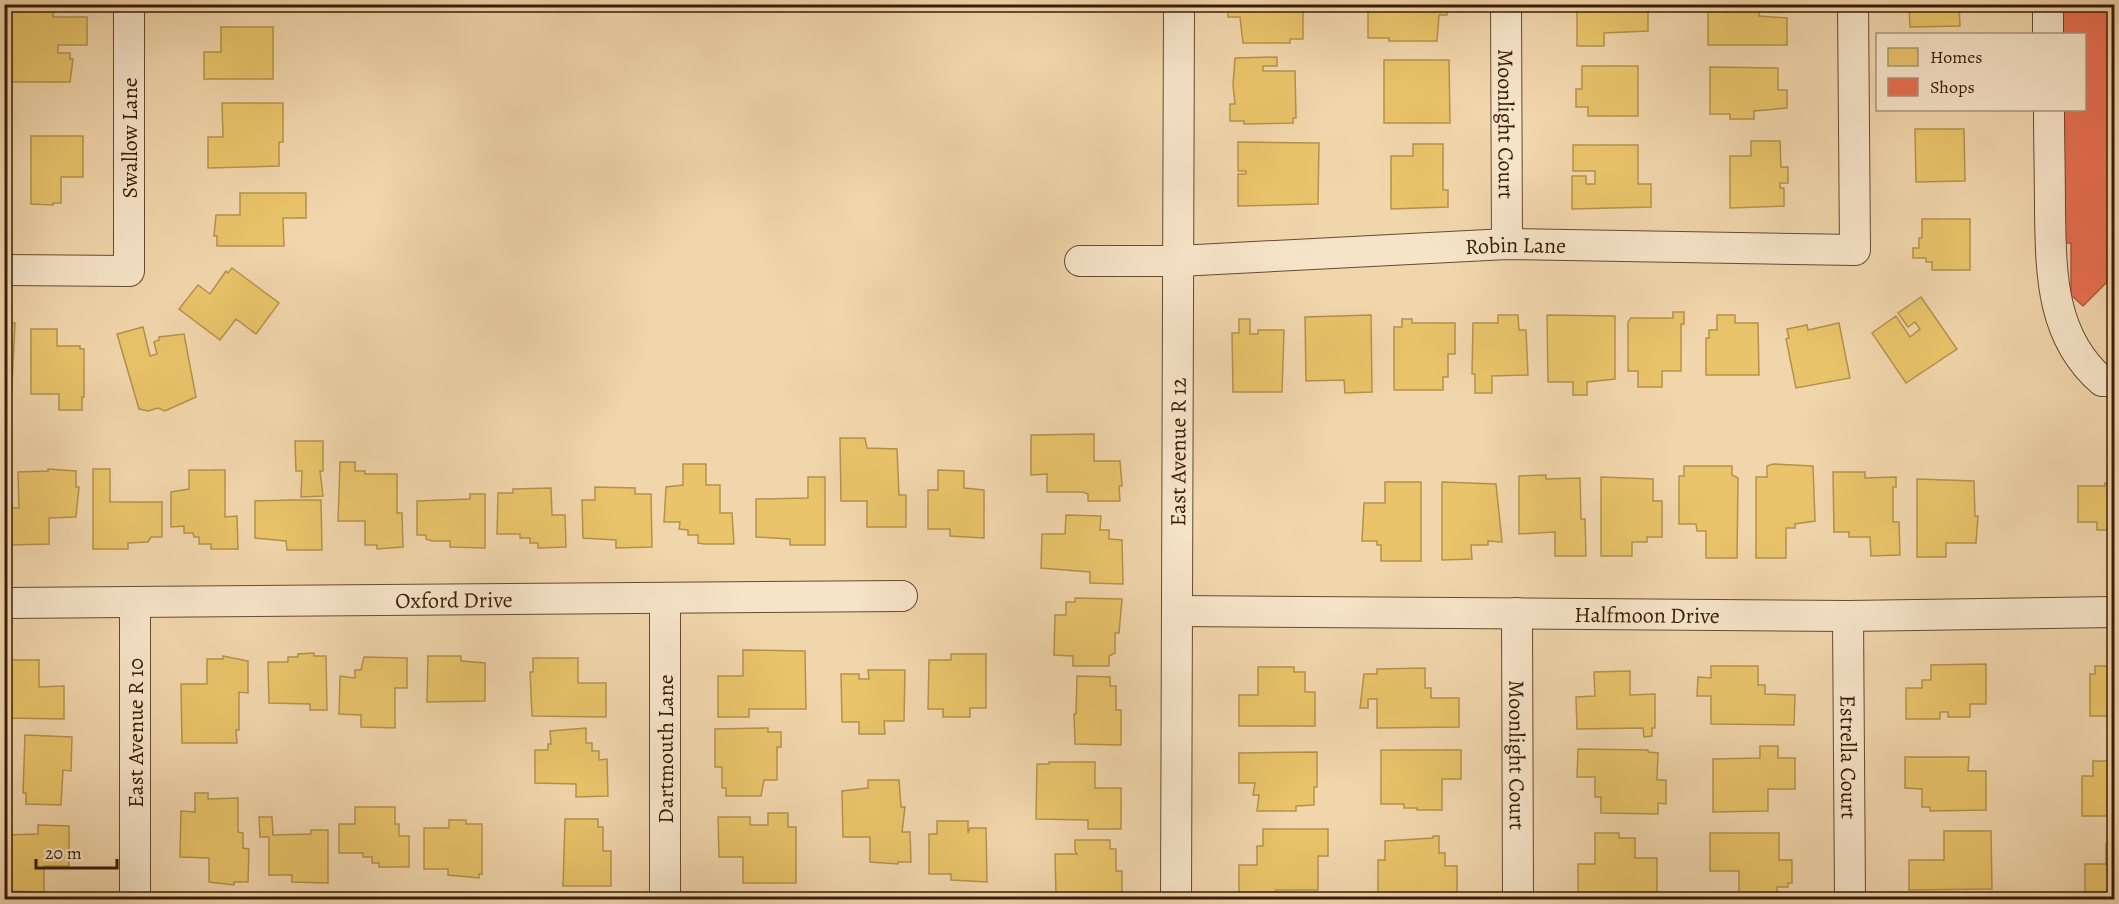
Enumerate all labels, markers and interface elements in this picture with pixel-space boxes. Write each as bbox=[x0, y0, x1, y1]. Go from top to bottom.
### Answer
legend bbox=[1876, 33, 2086, 111]
text: Homes bbox=[1930, 45, 1982, 69]
street label: Moonlight Court bbox=[1490, 49, 1521, 199]
text: Shops bbox=[1930, 75, 1975, 99]
street label: Swallow Lane bbox=[115, 77, 145, 199]
street label: Robin Lane bbox=[1464, 230, 1566, 262]
street label: East Avenue R 12 bbox=[1163, 377, 1194, 527]
street label: Oxford Drive bbox=[395, 585, 513, 616]
street label: Halfmoon Drive bbox=[1574, 600, 1720, 631]
street label: East Avenue R 10 bbox=[121, 658, 151, 808]
street label: Dartmouth Lane bbox=[651, 674, 681, 824]
street label: Moonlight Court bbox=[1501, 680, 1532, 830]
street label: Estrella Court bbox=[1833, 695, 1863, 819]
scale bar bbox=[36, 832, 117, 870]
text: 20 m bbox=[45, 841, 82, 865]

